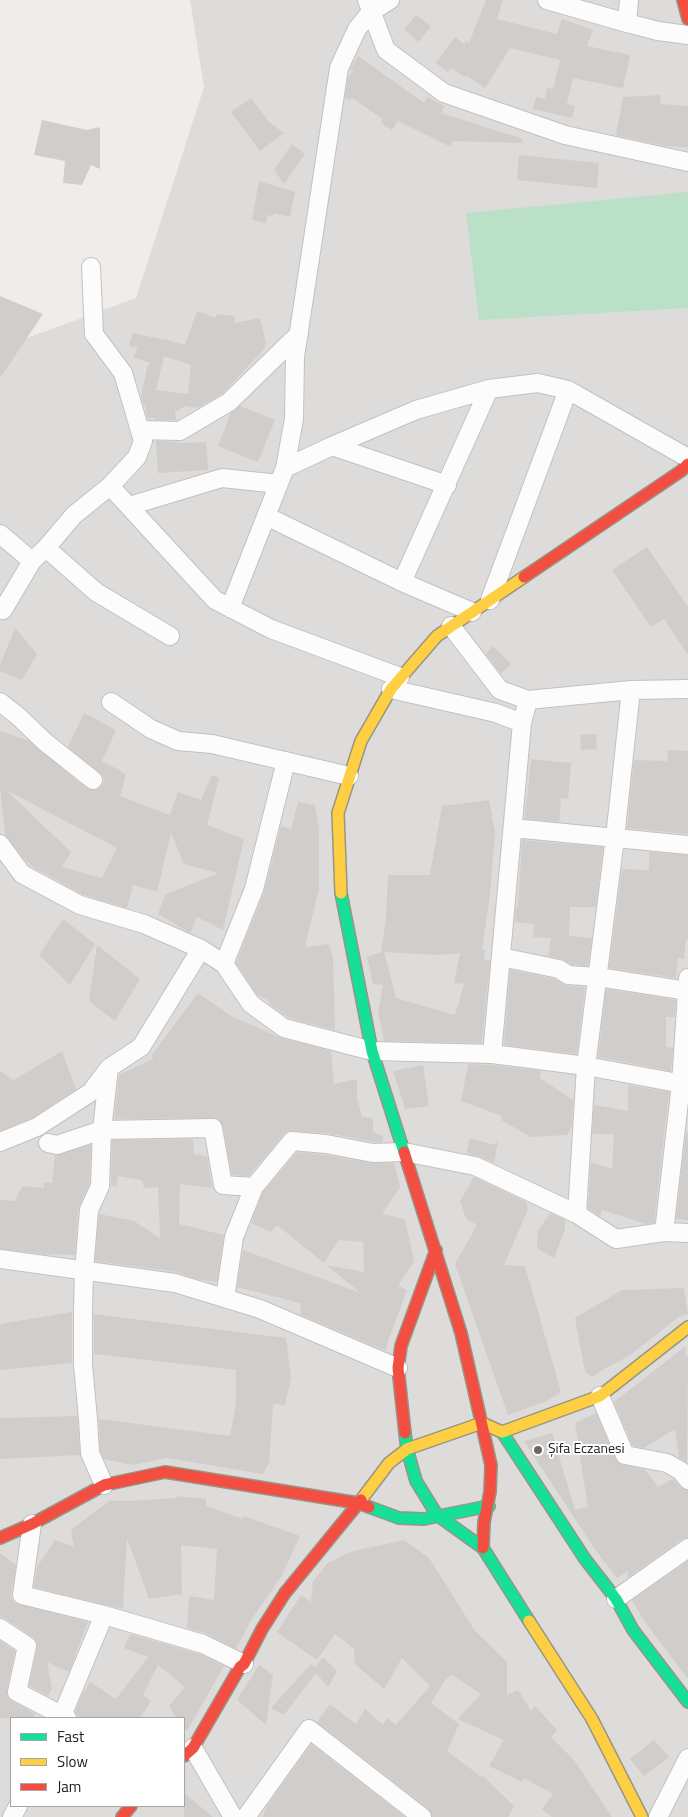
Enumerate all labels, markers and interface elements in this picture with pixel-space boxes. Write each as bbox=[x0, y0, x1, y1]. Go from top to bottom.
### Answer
place label: Şifa Eczanesi bbox=[548, 1442, 625, 1458]
marker: Şifa Eczanesi bbox=[532, 1444, 544, 1456]
legend bbox=[10, 1717, 185, 1807]
text: Fast bbox=[57, 1725, 84, 1748]
text: Slow bbox=[57, 1750, 88, 1773]
text: Jam bbox=[57, 1775, 81, 1798]

